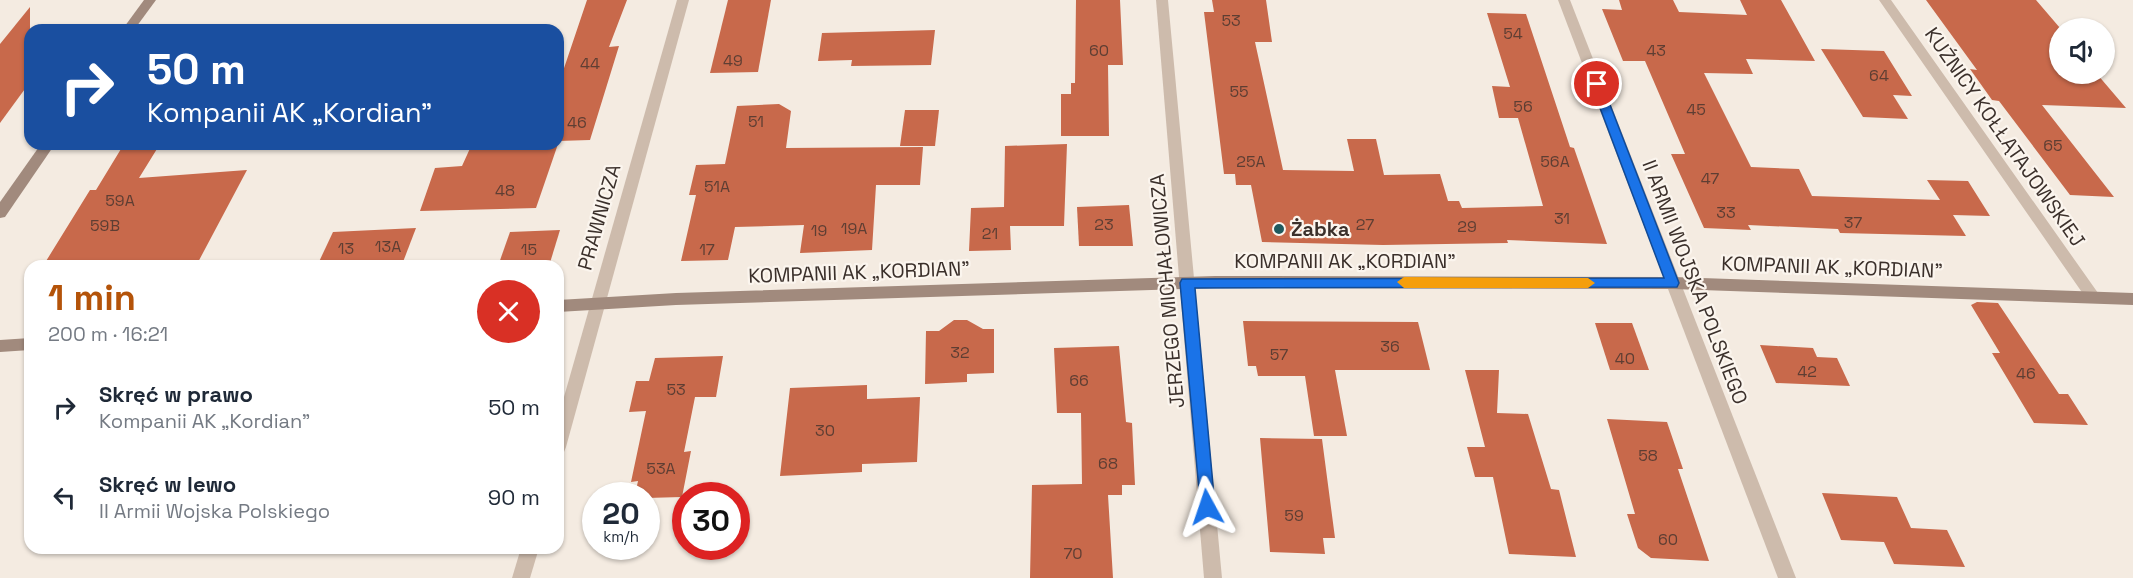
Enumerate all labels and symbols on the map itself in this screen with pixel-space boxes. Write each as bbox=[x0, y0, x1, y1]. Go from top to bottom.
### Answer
house number: 53 bbox=[1221, 10, 1241, 31]
street label: KUŹNICY KOŁŁĄTAJOWSKIEJ bbox=[1919, 22, 2091, 252]
house number: 54 bbox=[1503, 23, 1523, 44]
house number: 60 bbox=[1089, 40, 1109, 61]
house number: 43 bbox=[1646, 40, 1666, 61]
house number: 49 bbox=[723, 50, 743, 71]
house number: 44 bbox=[580, 53, 600, 74]
pin bbox=[1571, 58, 1622, 109]
house number: 64 bbox=[1869, 65, 1889, 86]
house number: 55 bbox=[1229, 81, 1249, 102]
house number: 56 bbox=[1513, 96, 1533, 117]
house number: 45 bbox=[1686, 99, 1706, 120]
house number: 51 bbox=[748, 111, 764, 132]
house number: 46 bbox=[567, 112, 587, 133]
house number: 65 bbox=[2043, 135, 2063, 156]
house number: 25A bbox=[1236, 151, 1266, 172]
house number: 56A bbox=[1540, 151, 1570, 172]
street label: II ARMII WOJSKA POLSKIEGO bbox=[1636, 156, 1754, 408]
street label: PRAWNICZA bbox=[571, 161, 627, 273]
house number: 47 bbox=[1701, 168, 1719, 189]
street label: JERZEGO MICHAŁOWICZA bbox=[1144, 172, 1190, 409]
house number: 51A bbox=[704, 176, 730, 197]
house number: 48 bbox=[495, 180, 515, 201]
house number: 59A bbox=[105, 190, 135, 211]
house number: 33 bbox=[1716, 202, 1736, 223]
house number: 31 bbox=[1554, 208, 1570, 229]
house number: 37 bbox=[1844, 212, 1862, 233]
house number: 23 bbox=[1094, 214, 1114, 235]
house number: 27 bbox=[1356, 214, 1374, 235]
house number: 59B bbox=[90, 215, 120, 236]
place label: Żabka bbox=[1291, 216, 1350, 242]
house number: 29 bbox=[1457, 216, 1477, 237]
house number: 19A bbox=[841, 218, 867, 239]
house number: 19 bbox=[811, 220, 827, 241]
marker: Żabka bbox=[1272, 222, 1286, 236]
house number: 21 bbox=[982, 223, 998, 244]
house number: 13A bbox=[375, 236, 401, 257]
house number: 13 bbox=[338, 238, 354, 259]
house number: 15 bbox=[521, 239, 537, 260]
house number: 17 bbox=[699, 239, 715, 260]
street label: KOMPANII AK „KORDIAN” bbox=[1234, 248, 1456, 274]
street label: KOMPANII AK „KORDIAN” bbox=[1721, 250, 1943, 284]
street label: KOMPANII AK „KORDIAN” bbox=[748, 255, 970, 289]
house number: 36 bbox=[1380, 336, 1400, 357]
house number: 32 bbox=[950, 342, 970, 363]
house number: 57 bbox=[1270, 344, 1288, 365]
house number: 40 bbox=[1615, 348, 1635, 369]
house number: 42 bbox=[1797, 361, 1817, 382]
house number: 46 bbox=[2016, 363, 2036, 384]
house number: 66 bbox=[1069, 370, 1089, 391]
house number: 53 bbox=[666, 379, 686, 400]
house number: 30 bbox=[815, 420, 835, 441]
house number: 58 bbox=[1638, 445, 1658, 466]
house number: 68 bbox=[1098, 453, 1118, 474]
house number: 53A bbox=[646, 458, 676, 479]
position arrow bbox=[1175, 475, 1239, 539]
speed limit sign: 30 bbox=[672, 482, 750, 560]
house number: 59 bbox=[1284, 505, 1304, 526]
house number: 60 bbox=[1658, 529, 1678, 550]
house number: 70 bbox=[1063, 543, 1083, 564]

